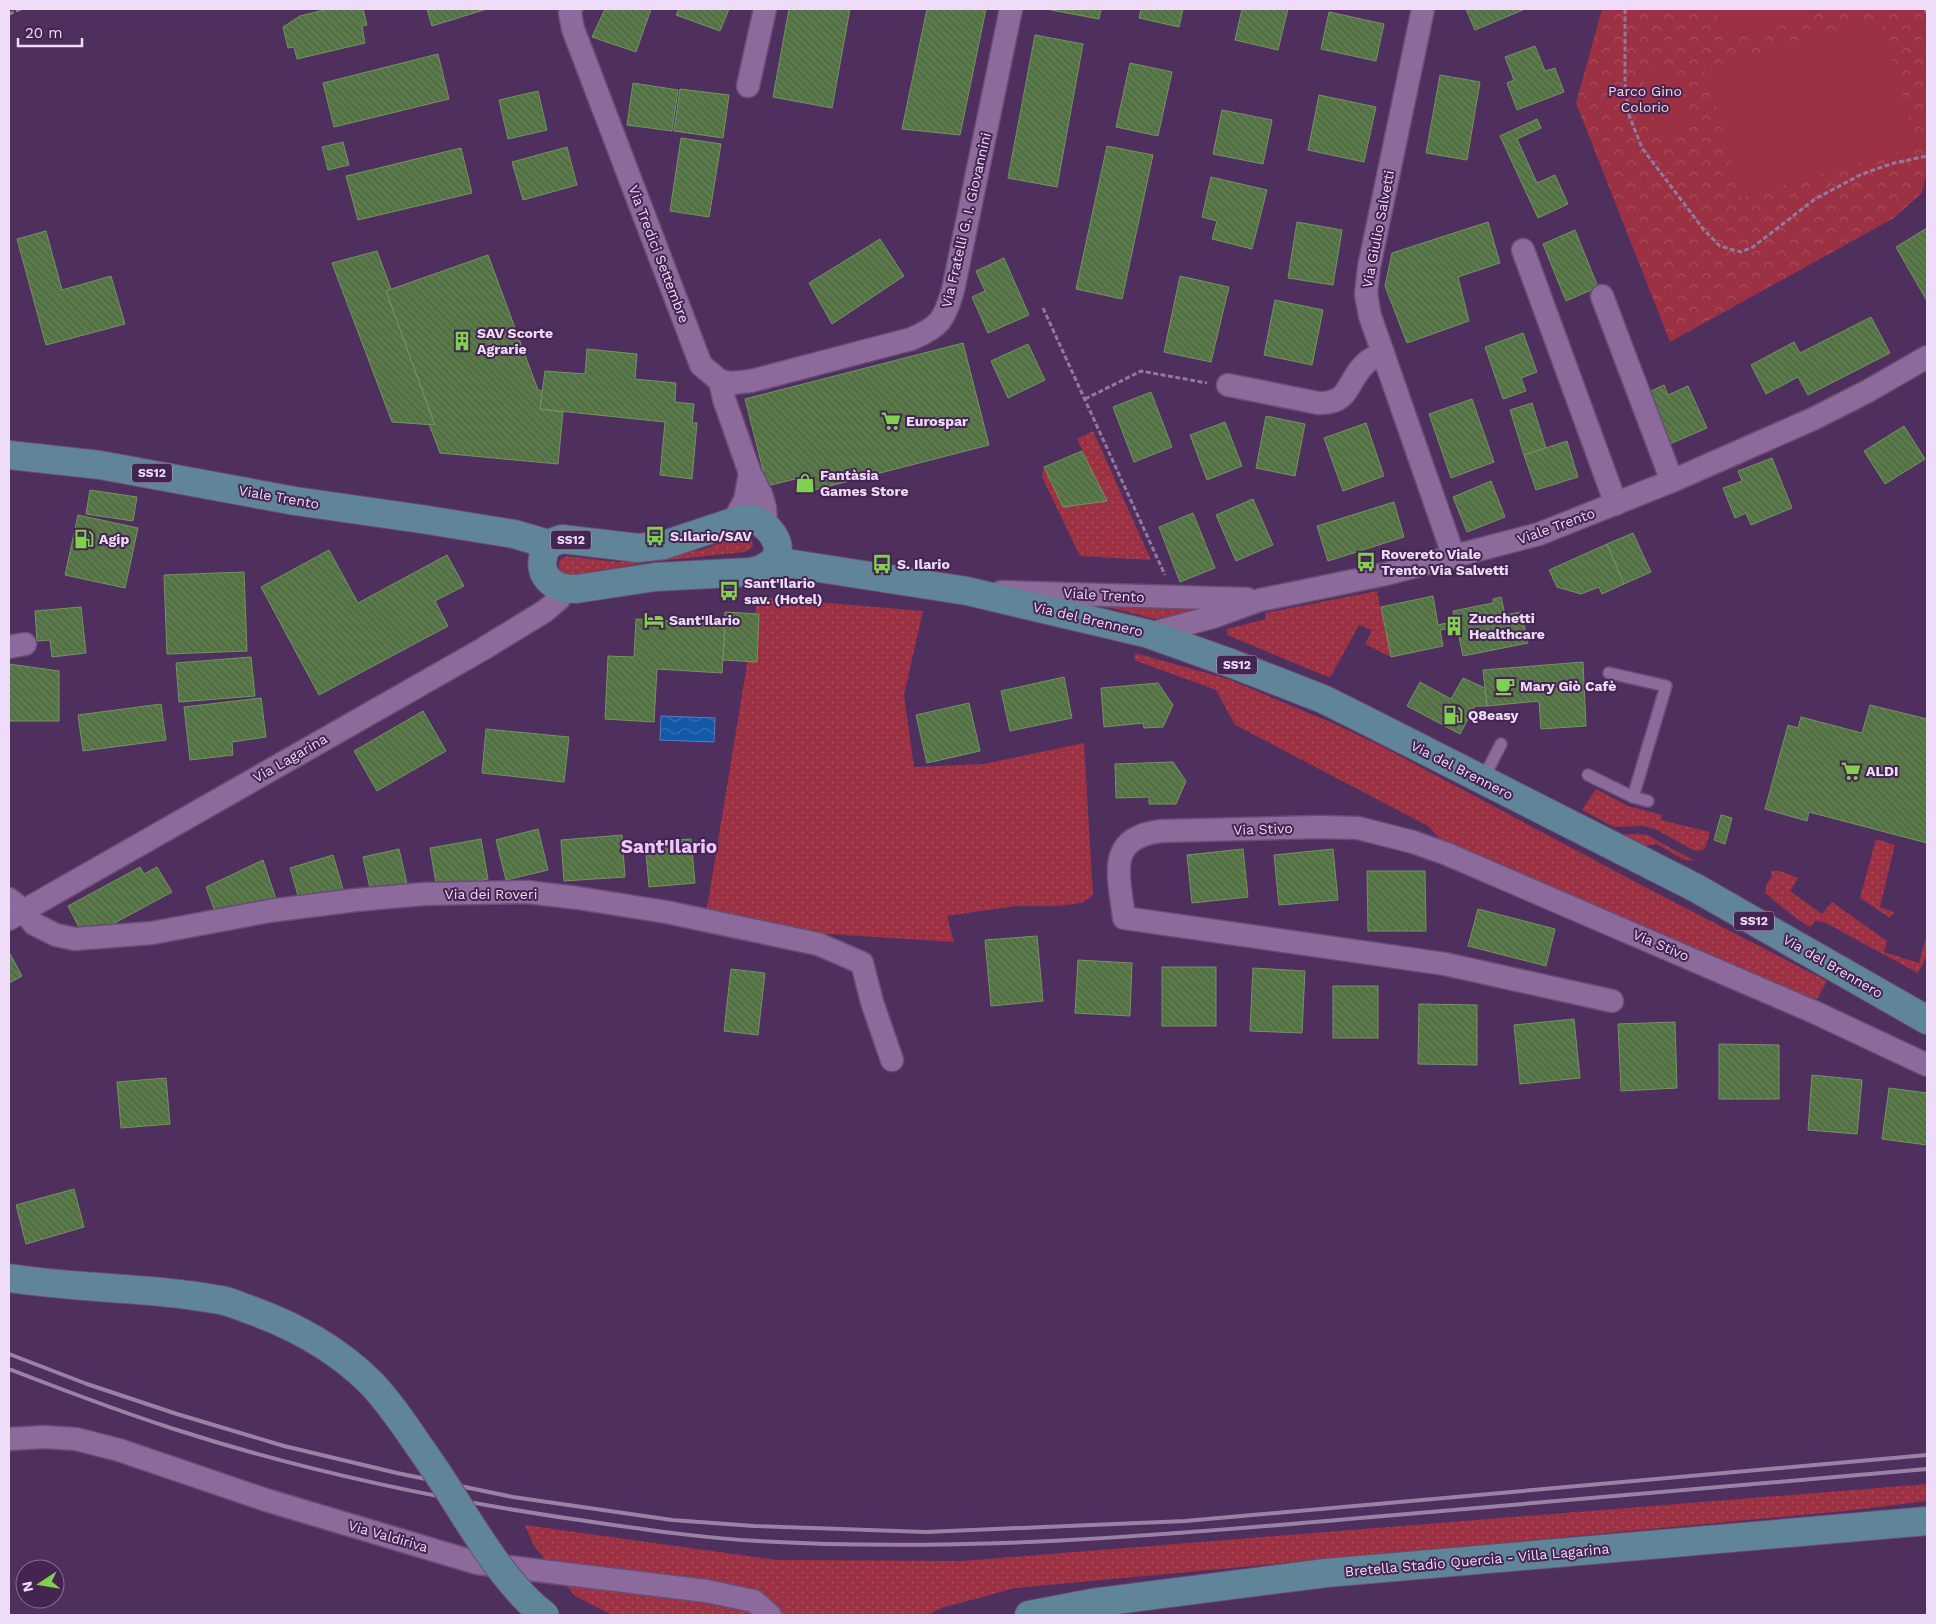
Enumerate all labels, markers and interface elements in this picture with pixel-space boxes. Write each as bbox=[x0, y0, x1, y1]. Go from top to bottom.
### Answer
scale bar bbox=[18, 15, 81, 47]
text: 20 m bbox=[25, 24, 63, 42]
park label: Parco Gino Colorio bbox=[1608, 83, 1682, 115]
street label: Via Fratelli G. I. Giovannini bbox=[938, 131, 994, 309]
street label: Via Giulio Salvetti bbox=[1359, 169, 1397, 289]
street label: Via Tredici Settembre bbox=[625, 183, 693, 325]
place label: SAV Scorte Agrarie bbox=[477, 325, 553, 357]
building icon: SAV Scorte Agrarie bbox=[451, 330, 473, 352]
supermarket icon: Eurospar bbox=[880, 410, 902, 432]
place label: Eurospar bbox=[906, 413, 968, 429]
road number: SS12 bbox=[132, 463, 172, 482]
place label: Fantàsia Games Store bbox=[820, 467, 909, 499]
shop icon: Fantàsia Games Store bbox=[794, 472, 816, 494]
street label: Viale Trento bbox=[238, 482, 320, 512]
street label: Viale Trento bbox=[1515, 505, 1597, 547]
bus stop icon: S.Ilario/SAV bbox=[644, 525, 666, 547]
fuel station icon: Agip bbox=[73, 528, 95, 550]
place label: S.Ilario/SAV bbox=[670, 528, 752, 544]
road number: SS12 bbox=[551, 530, 591, 550]
place label: Agip bbox=[99, 531, 129, 547]
place label: Rovereto Viale Trento Via Salvetti bbox=[1381, 546, 1509, 578]
bus stop icon: Rovereto Viale Trento Via Salvetti bbox=[1355, 551, 1377, 573]
bus stop icon: S. Ilario bbox=[871, 553, 893, 575]
place label: S. Ilario bbox=[897, 556, 950, 572]
place label: Sant'Ilario sav. (Hotel) bbox=[744, 575, 822, 607]
bus stop icon: Sant'Ilario sav. (Hotel) bbox=[718, 580, 740, 602]
street label: Viale Trento bbox=[1063, 585, 1145, 605]
street label: Via del Brennero bbox=[1031, 599, 1145, 639]
hotel icon: Sant'Ilario bbox=[643, 609, 665, 631]
place label: Zucchetti Healthcare bbox=[1469, 610, 1545, 642]
place label: Sant'Ilario bbox=[669, 612, 740, 628]
building icon: Zucchetti Healthcare bbox=[1443, 615, 1465, 637]
road number: SS12 bbox=[1217, 656, 1257, 674]
cafe icon: Mary Giò Cafè bbox=[1494, 675, 1516, 697]
place label: Mary Giò Cafè bbox=[1520, 678, 1616, 694]
fuel station icon: Q8easy bbox=[1442, 704, 1464, 726]
place label: Q8easy bbox=[1468, 707, 1519, 723]
street label: Via Lagarina bbox=[250, 730, 330, 786]
street label: Via del Brennero bbox=[1408, 737, 1516, 803]
supermarket icon: ALDI bbox=[1840, 760, 1862, 782]
place label: ALDI bbox=[1866, 763, 1898, 779]
street label: Via Stivo bbox=[1233, 820, 1293, 838]
district label: Sant'Ilario bbox=[621, 835, 717, 858]
street label: Via dei Roveri bbox=[445, 886, 537, 902]
road number: SS12 bbox=[1734, 911, 1774, 930]
street label: Via Stivo bbox=[1631, 926, 1691, 964]
street label: Via del Brennero bbox=[1780, 931, 1886, 1001]
street label: Via Valdiriva bbox=[346, 1517, 430, 1555]
street label: Bretella Stadio Quercia - Villa Lagarina bbox=[1344, 1540, 1610, 1580]
north arrow bbox=[15, 1559, 65, 1609]
text: N bbox=[18, 1580, 36, 1593]

